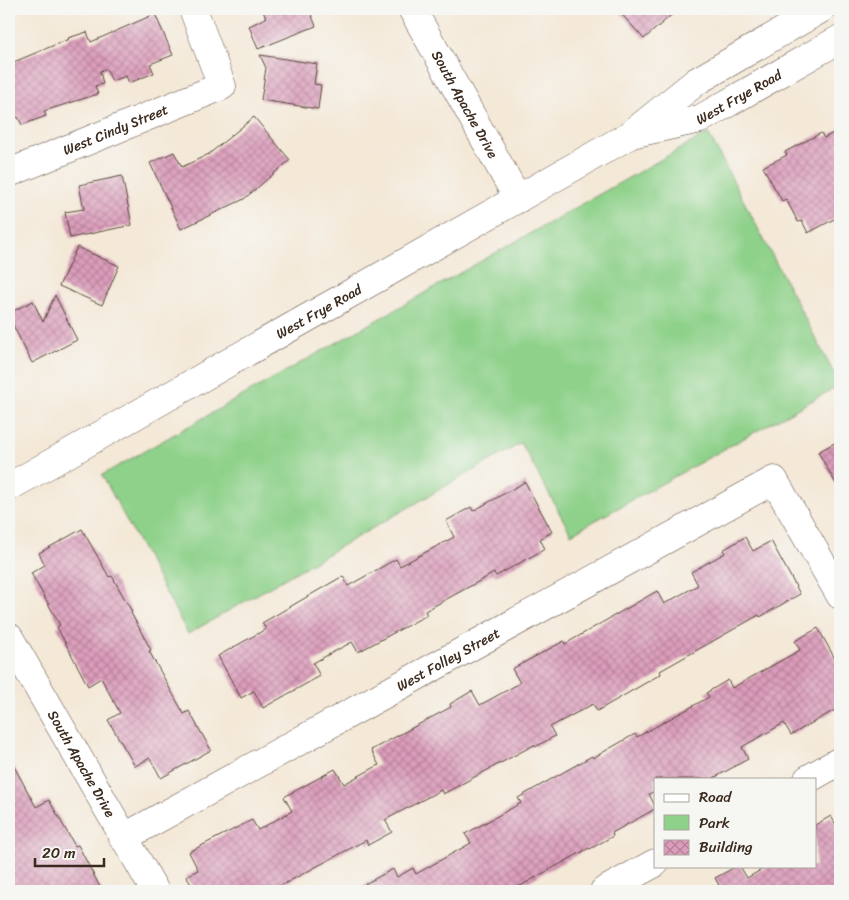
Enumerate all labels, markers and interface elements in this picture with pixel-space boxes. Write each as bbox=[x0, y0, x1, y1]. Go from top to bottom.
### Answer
street label: South Apache Drive bbox=[424, 46, 505, 163]
street label: West Frye Road bbox=[691, 62, 788, 132]
street label: West Cindy Street bbox=[59, 97, 172, 163]
street label: West Frye Road bbox=[271, 277, 368, 346]
street label: West Folley Street bbox=[392, 621, 505, 698]
street label: South Apache Drive bbox=[40, 705, 122, 823]
legend bbox=[654, 778, 816, 868]
text: Road bbox=[699, 784, 732, 810]
text: Park bbox=[699, 810, 730, 836]
text: Building bbox=[699, 834, 753, 860]
scale bar bbox=[35, 835, 104, 867]
text: 20 m bbox=[42, 840, 76, 866]

